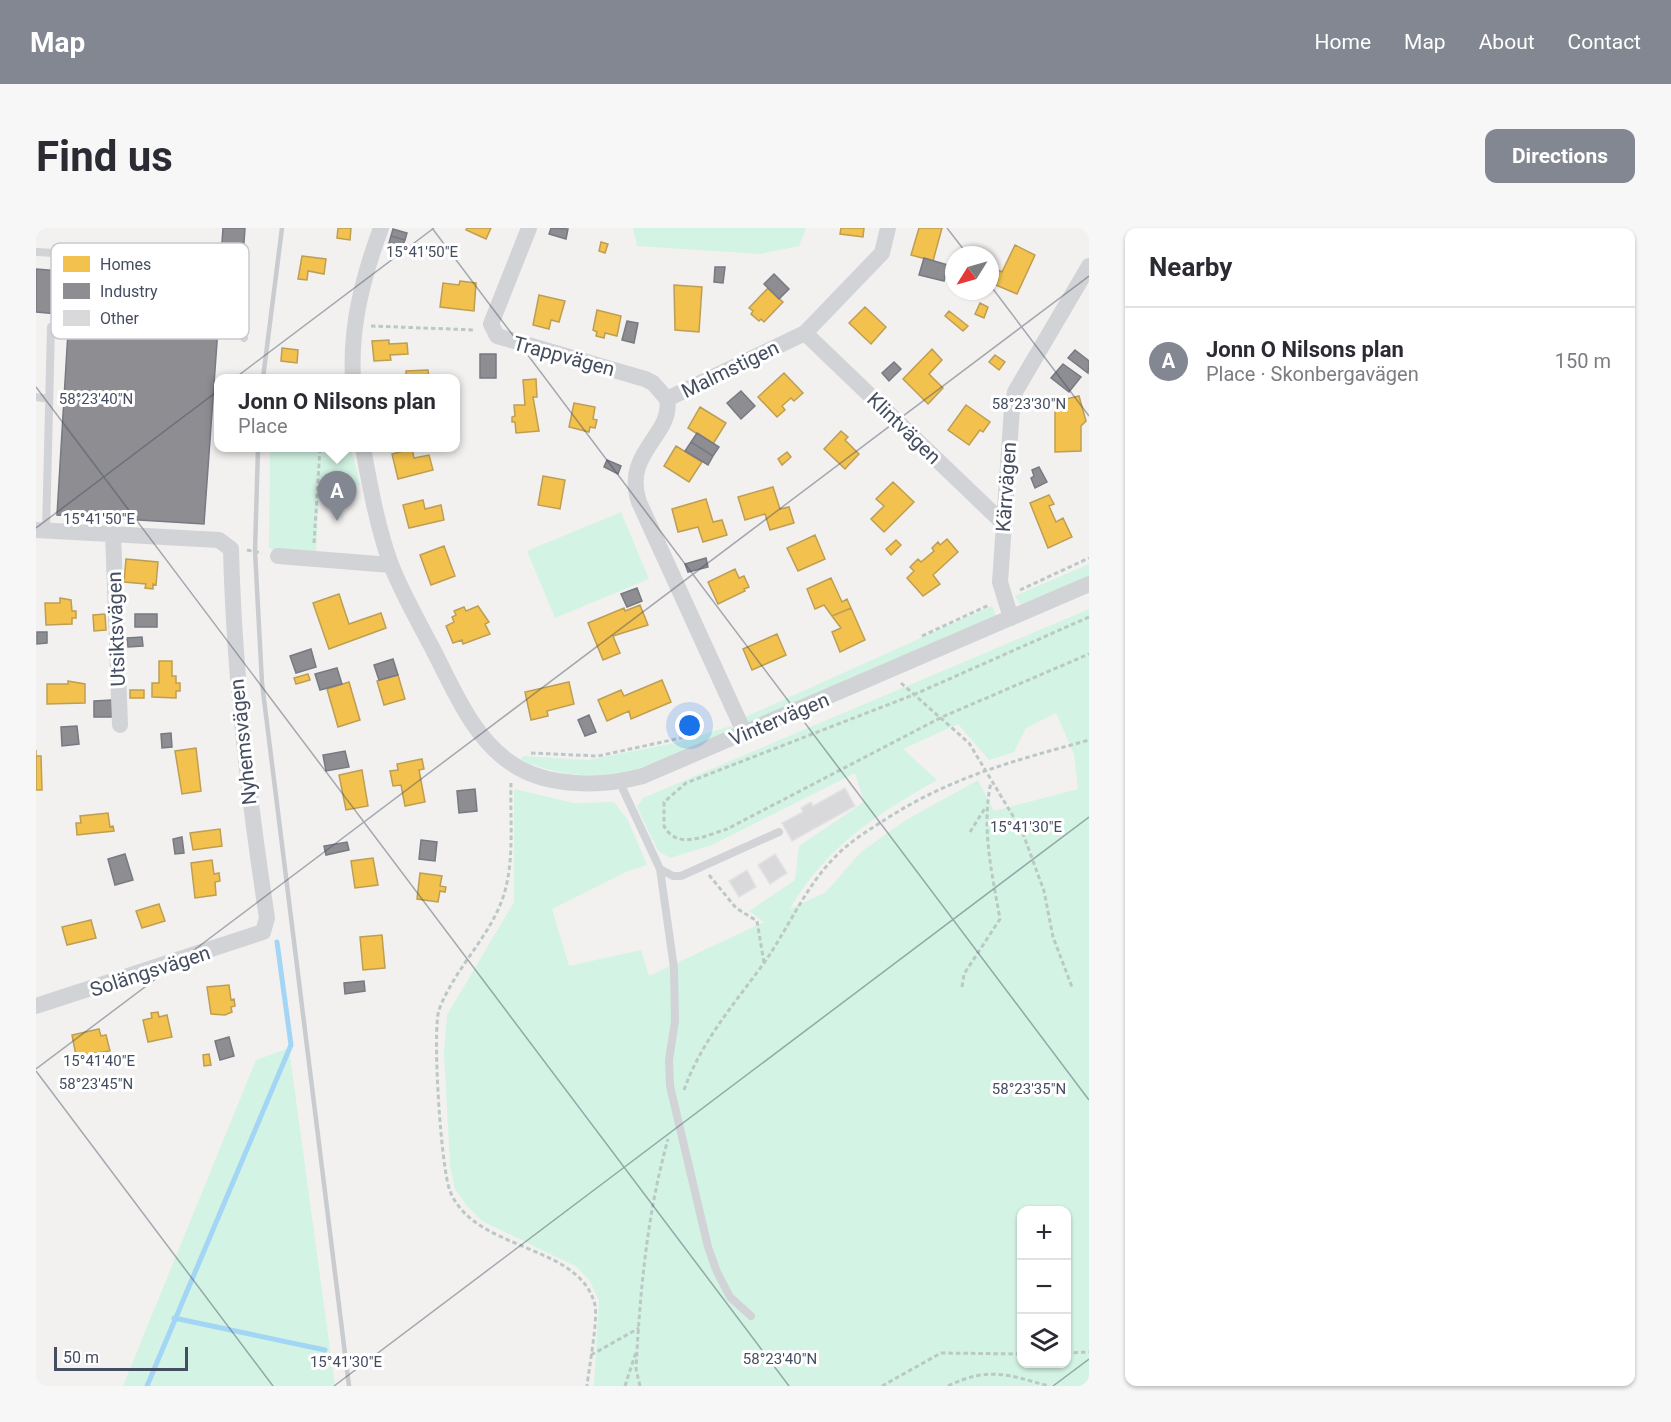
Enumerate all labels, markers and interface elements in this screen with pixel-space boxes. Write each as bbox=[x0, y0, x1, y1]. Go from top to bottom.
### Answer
text: Map bbox=[30, 26, 85, 59]
text: Home bbox=[1315, 30, 1371, 54]
text: Map bbox=[1404, 30, 1446, 54]
text: About bbox=[1479, 30, 1535, 54]
text: Contact bbox=[1568, 30, 1641, 54]
button: Directions bbox=[1485, 129, 1635, 183]
text: Find us bbox=[36, 132, 173, 181]
legend bbox=[51, 243, 249, 339]
text: 15°41'50"E bbox=[386, 243, 459, 261]
north arrow bbox=[945, 246, 999, 300]
text: Nearby bbox=[1149, 252, 1232, 282]
text: Homes bbox=[100, 255, 151, 274]
text: Industry bbox=[100, 282, 158, 301]
text: Other bbox=[100, 309, 140, 328]
street label: Trappvägen bbox=[511, 331, 617, 381]
street label: Malmstigen bbox=[677, 335, 783, 403]
text: Jonn O Nilsons plan bbox=[1206, 337, 1404, 362]
text: A bbox=[1162, 349, 1175, 373]
text: 150 m bbox=[1555, 349, 1611, 373]
text: Place · Skonbergavägen bbox=[1206, 362, 1419, 386]
popup bbox=[214, 374, 460, 452]
street label: Klintvägen bbox=[862, 387, 946, 469]
text: Jonn O Nilsons plan bbox=[238, 389, 436, 414]
text: 58°23'40"N bbox=[59, 390, 133, 408]
text: 58°23'30"N bbox=[992, 395, 1066, 413]
text: Place bbox=[238, 414, 288, 438]
street label: Kärrvägen bbox=[991, 441, 1021, 533]
pin: A bbox=[318, 472, 356, 521]
text: 15°41'50"E bbox=[63, 510, 136, 528]
street label: Utsiktsvägen bbox=[102, 571, 130, 687]
street label: Nyhemsvägen bbox=[224, 678, 262, 806]
street label: Vintervägen bbox=[726, 687, 832, 751]
your location bbox=[675, 711, 704, 740]
text: 15°41'30"E bbox=[990, 818, 1063, 836]
street label: Solängsvägen bbox=[87, 940, 213, 1002]
text: 15°41'40"E bbox=[63, 1052, 136, 1070]
text: 58°23'45"N bbox=[59, 1075, 133, 1093]
text: 58°23'35"N bbox=[992, 1080, 1066, 1098]
map controls bbox=[1017, 1206, 1071, 1368]
button: + bbox=[1017, 1206, 1071, 1260]
button: − bbox=[1017, 1260, 1071, 1314]
button: layers bbox=[1017, 1314, 1071, 1368]
scale bar bbox=[54, 1344, 188, 1372]
text: 50 m bbox=[63, 1348, 99, 1367]
text: 58°23'40"N bbox=[743, 1350, 817, 1368]
text: 15°41'30"E bbox=[310, 1353, 383, 1371]

